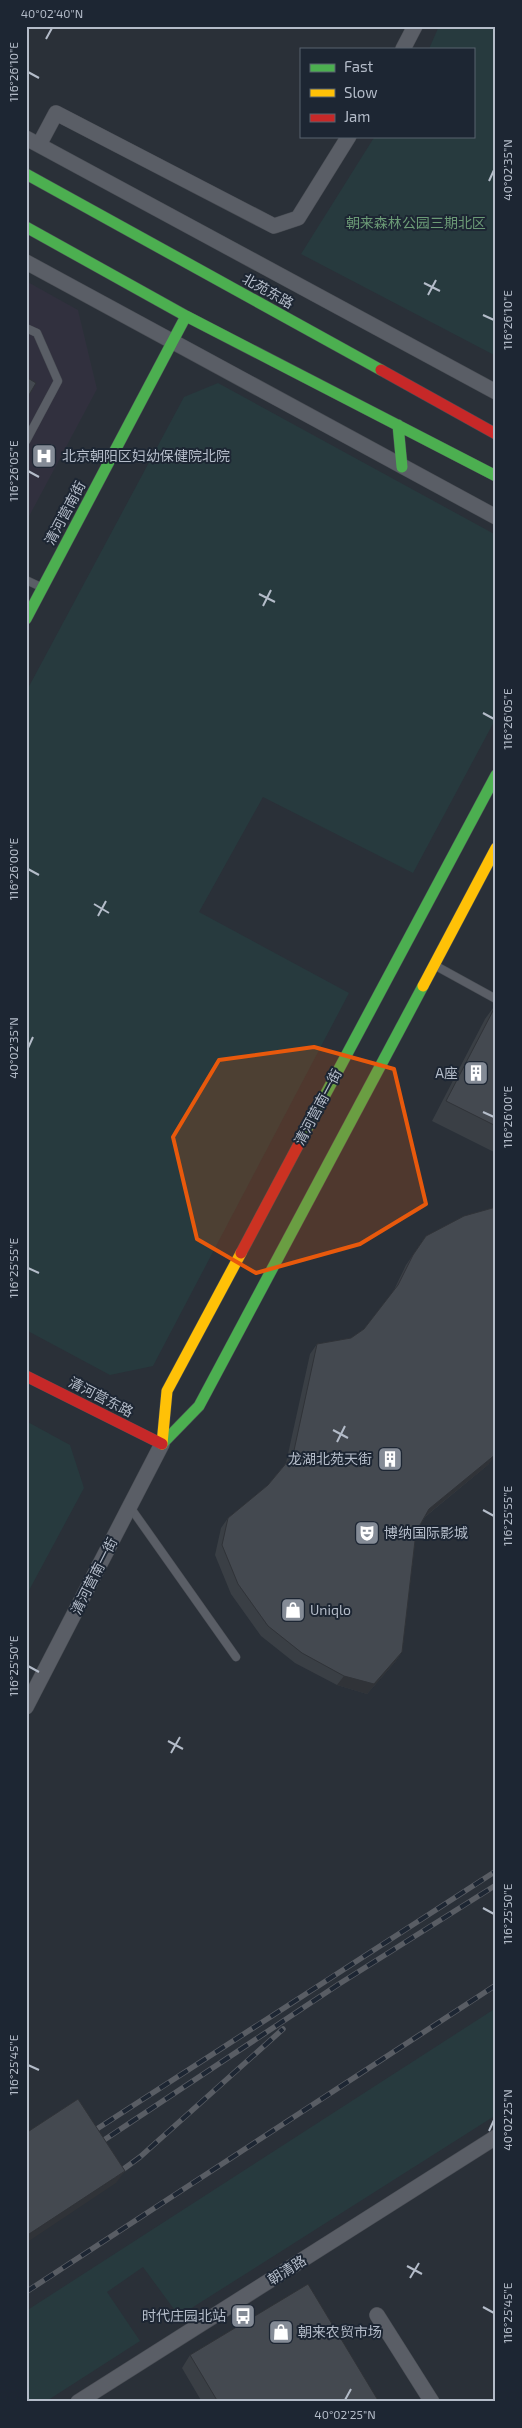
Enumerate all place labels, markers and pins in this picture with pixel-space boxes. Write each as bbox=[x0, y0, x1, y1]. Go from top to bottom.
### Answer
hospital icon: 北京朝阳区妇幼保健院北院 bbox=[31, 443, 57, 469]
place label: 北京朝阳区妇幼保健院北院 bbox=[62, 447, 230, 464]
building icon: A座 bbox=[463, 1060, 489, 1086]
place label: A座 bbox=[435, 1064, 458, 1081]
building icon: 龙湖北苑天街 bbox=[377, 1446, 403, 1472]
place label: 龙湖北苑天街 bbox=[288, 1450, 372, 1467]
theatre icon: 博纳国际影城 bbox=[354, 1520, 380, 1546]
place label: 博纳国际影城 bbox=[384, 1524, 468, 1541]
shop icon: Uniqlo bbox=[280, 1597, 306, 1623]
place label: Uniqlo bbox=[310, 1601, 351, 1618]
bus stop icon: 时代庄园北站 bbox=[230, 2303, 256, 2329]
place label: 时代庄园北站 bbox=[142, 2307, 226, 2324]
shop icon: 朝来农贸市场 bbox=[268, 2319, 294, 2345]
place label: 朝来农贸市场 bbox=[298, 2323, 382, 2340]

